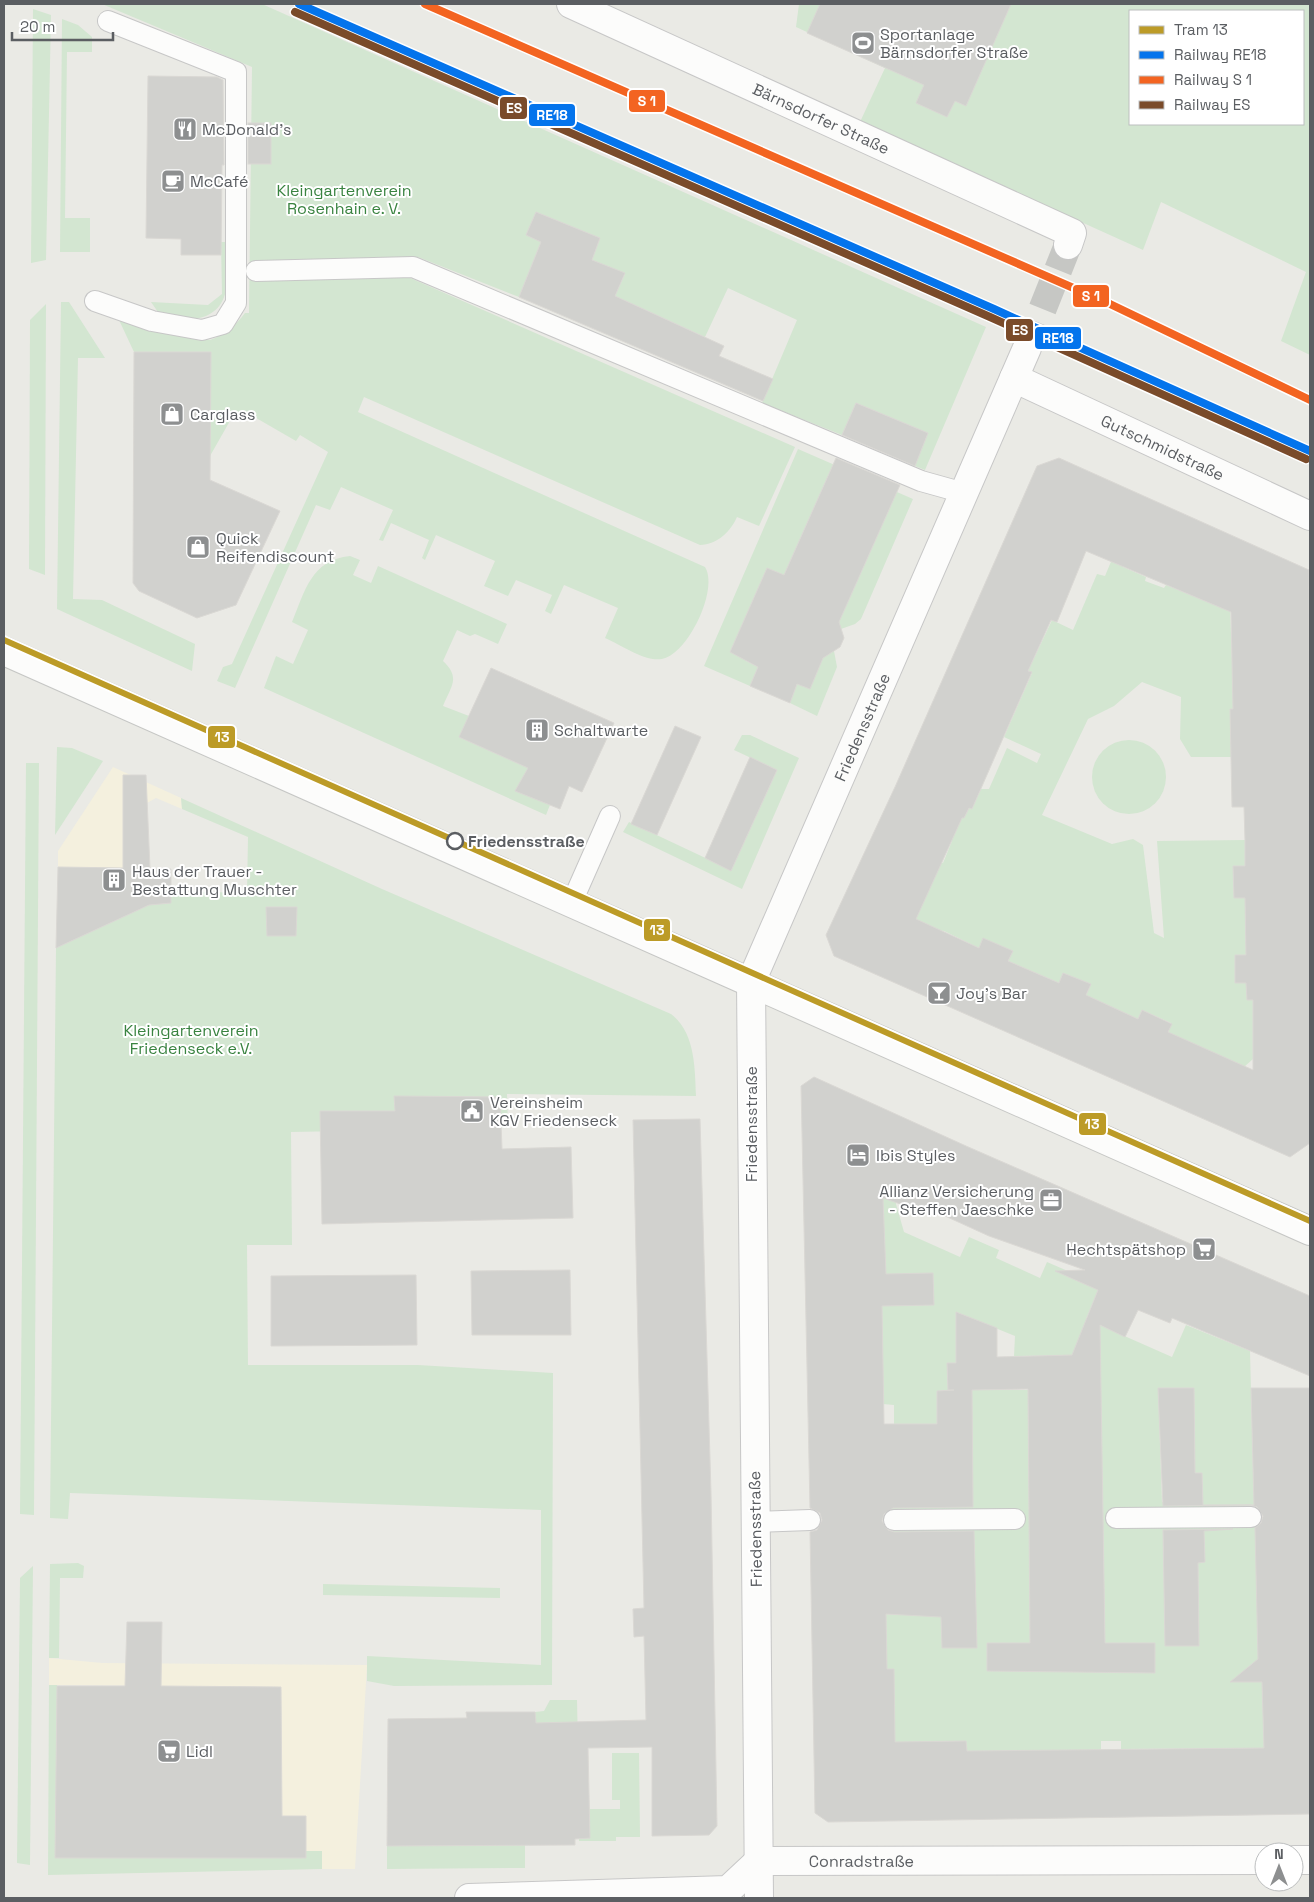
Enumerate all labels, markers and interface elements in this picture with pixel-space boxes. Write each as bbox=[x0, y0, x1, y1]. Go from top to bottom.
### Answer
scale bar bbox=[12, 10, 114, 42]
legend bbox=[1129, 10, 1304, 125]
text: 20 m bbox=[20, 17, 55, 36]
text: Tram 13 bbox=[1174, 20, 1228, 39]
place label: Sportanlage Bärnsdorfer Straße bbox=[880, 24, 1028, 63]
sports icon: Sportanlage Bärnsdorfer Straße bbox=[850, 30, 876, 56]
text: Railway RE18 bbox=[1174, 45, 1266, 64]
text: Railway S 1 bbox=[1174, 70, 1252, 89]
street label: Bärnsdorfer Straße bbox=[749, 78, 893, 159]
line badge: S 1 bbox=[628, 89, 666, 113]
text: S 1 bbox=[638, 92, 656, 110]
text: Railway ES bbox=[1174, 95, 1250, 114]
line badge: ES bbox=[499, 96, 528, 120]
text: ES bbox=[506, 99, 523, 117]
line badge: RE18 bbox=[528, 103, 576, 127]
text: RE18 bbox=[536, 106, 568, 124]
restaurant icon: McDonald's bbox=[172, 116, 198, 142]
place label: McDonald's bbox=[202, 119, 292, 140]
cafe icon: McCafé bbox=[160, 168, 186, 194]
place label: McCafé bbox=[190, 171, 249, 192]
park label: Kleingartenverein Rosenhain e. V. bbox=[276, 180, 412, 219]
line badge: S 1 bbox=[1072, 284, 1110, 308]
text: S 1 bbox=[1082, 287, 1100, 305]
line badge: ES bbox=[1005, 318, 1034, 342]
text: ES bbox=[1012, 321, 1029, 339]
line badge: RE18 bbox=[1034, 326, 1082, 350]
text: RE18 bbox=[1042, 329, 1074, 347]
shop icon: Carglass bbox=[159, 401, 185, 427]
place label: Carglass bbox=[190, 404, 255, 425]
street label: Gutschmidstraße bbox=[1097, 410, 1227, 486]
place label: Quick Reifendiscount bbox=[216, 528, 334, 567]
shop icon: Quick Reifendiscount bbox=[185, 534, 211, 560]
street label: Friedensstraße bbox=[830, 670, 895, 785]
building icon: Schaltwarte bbox=[524, 717, 550, 743]
place label: Schaltwarte bbox=[554, 720, 648, 741]
line badge: 13 bbox=[207, 725, 236, 749]
text: 13 bbox=[215, 728, 229, 746]
place label: Friedensstraße bbox=[468, 831, 585, 852]
marker: Friedensstraße bbox=[446, 832, 464, 850]
place label: Haus der Trauer - Bestattung Muschter bbox=[132, 861, 297, 900]
building icon: Haus der Trauer - Bestattung Muschter bbox=[101, 867, 127, 893]
line badge: 13 bbox=[643, 918, 671, 942]
text: 13 bbox=[650, 921, 664, 939]
bar icon: Joy's Bar bbox=[926, 980, 952, 1006]
place label: Joy's Bar bbox=[956, 983, 1027, 1004]
park label: Kleingartenverein Friedenseck e.V. bbox=[123, 1020, 259, 1059]
street label: Friedensstraße bbox=[741, 1066, 762, 1182]
place label: Vereinsheim KGV Friedenseck bbox=[490, 1092, 618, 1131]
public building icon: Vereinsheim KGV Friedenseck bbox=[459, 1098, 485, 1124]
line badge: 13 bbox=[1078, 1112, 1107, 1136]
text: 13 bbox=[1085, 1115, 1099, 1133]
hotel icon: Ibis Styles bbox=[845, 1142, 871, 1168]
place label: Ibis Styles bbox=[876, 1145, 955, 1166]
place label: Allianz Versicherung - Steffen Jaeschke bbox=[879, 1181, 1034, 1220]
office icon: Allianz Versicherung - Steffen Jaeschke bbox=[1038, 1187, 1064, 1213]
supermarket icon: Hechtspätshop bbox=[1191, 1236, 1217, 1262]
place label: Hechtspätshop bbox=[1066, 1239, 1186, 1260]
street label: Friedensstraße bbox=[744, 1471, 767, 1587]
supermarket icon: Lidl bbox=[156, 1738, 182, 1764]
place label: Lidl bbox=[186, 1741, 213, 1762]
north arrow bbox=[1254, 1842, 1304, 1892]
text: N bbox=[1274, 1845, 1284, 1863]
street label: Conradstraße bbox=[809, 1851, 914, 1872]

